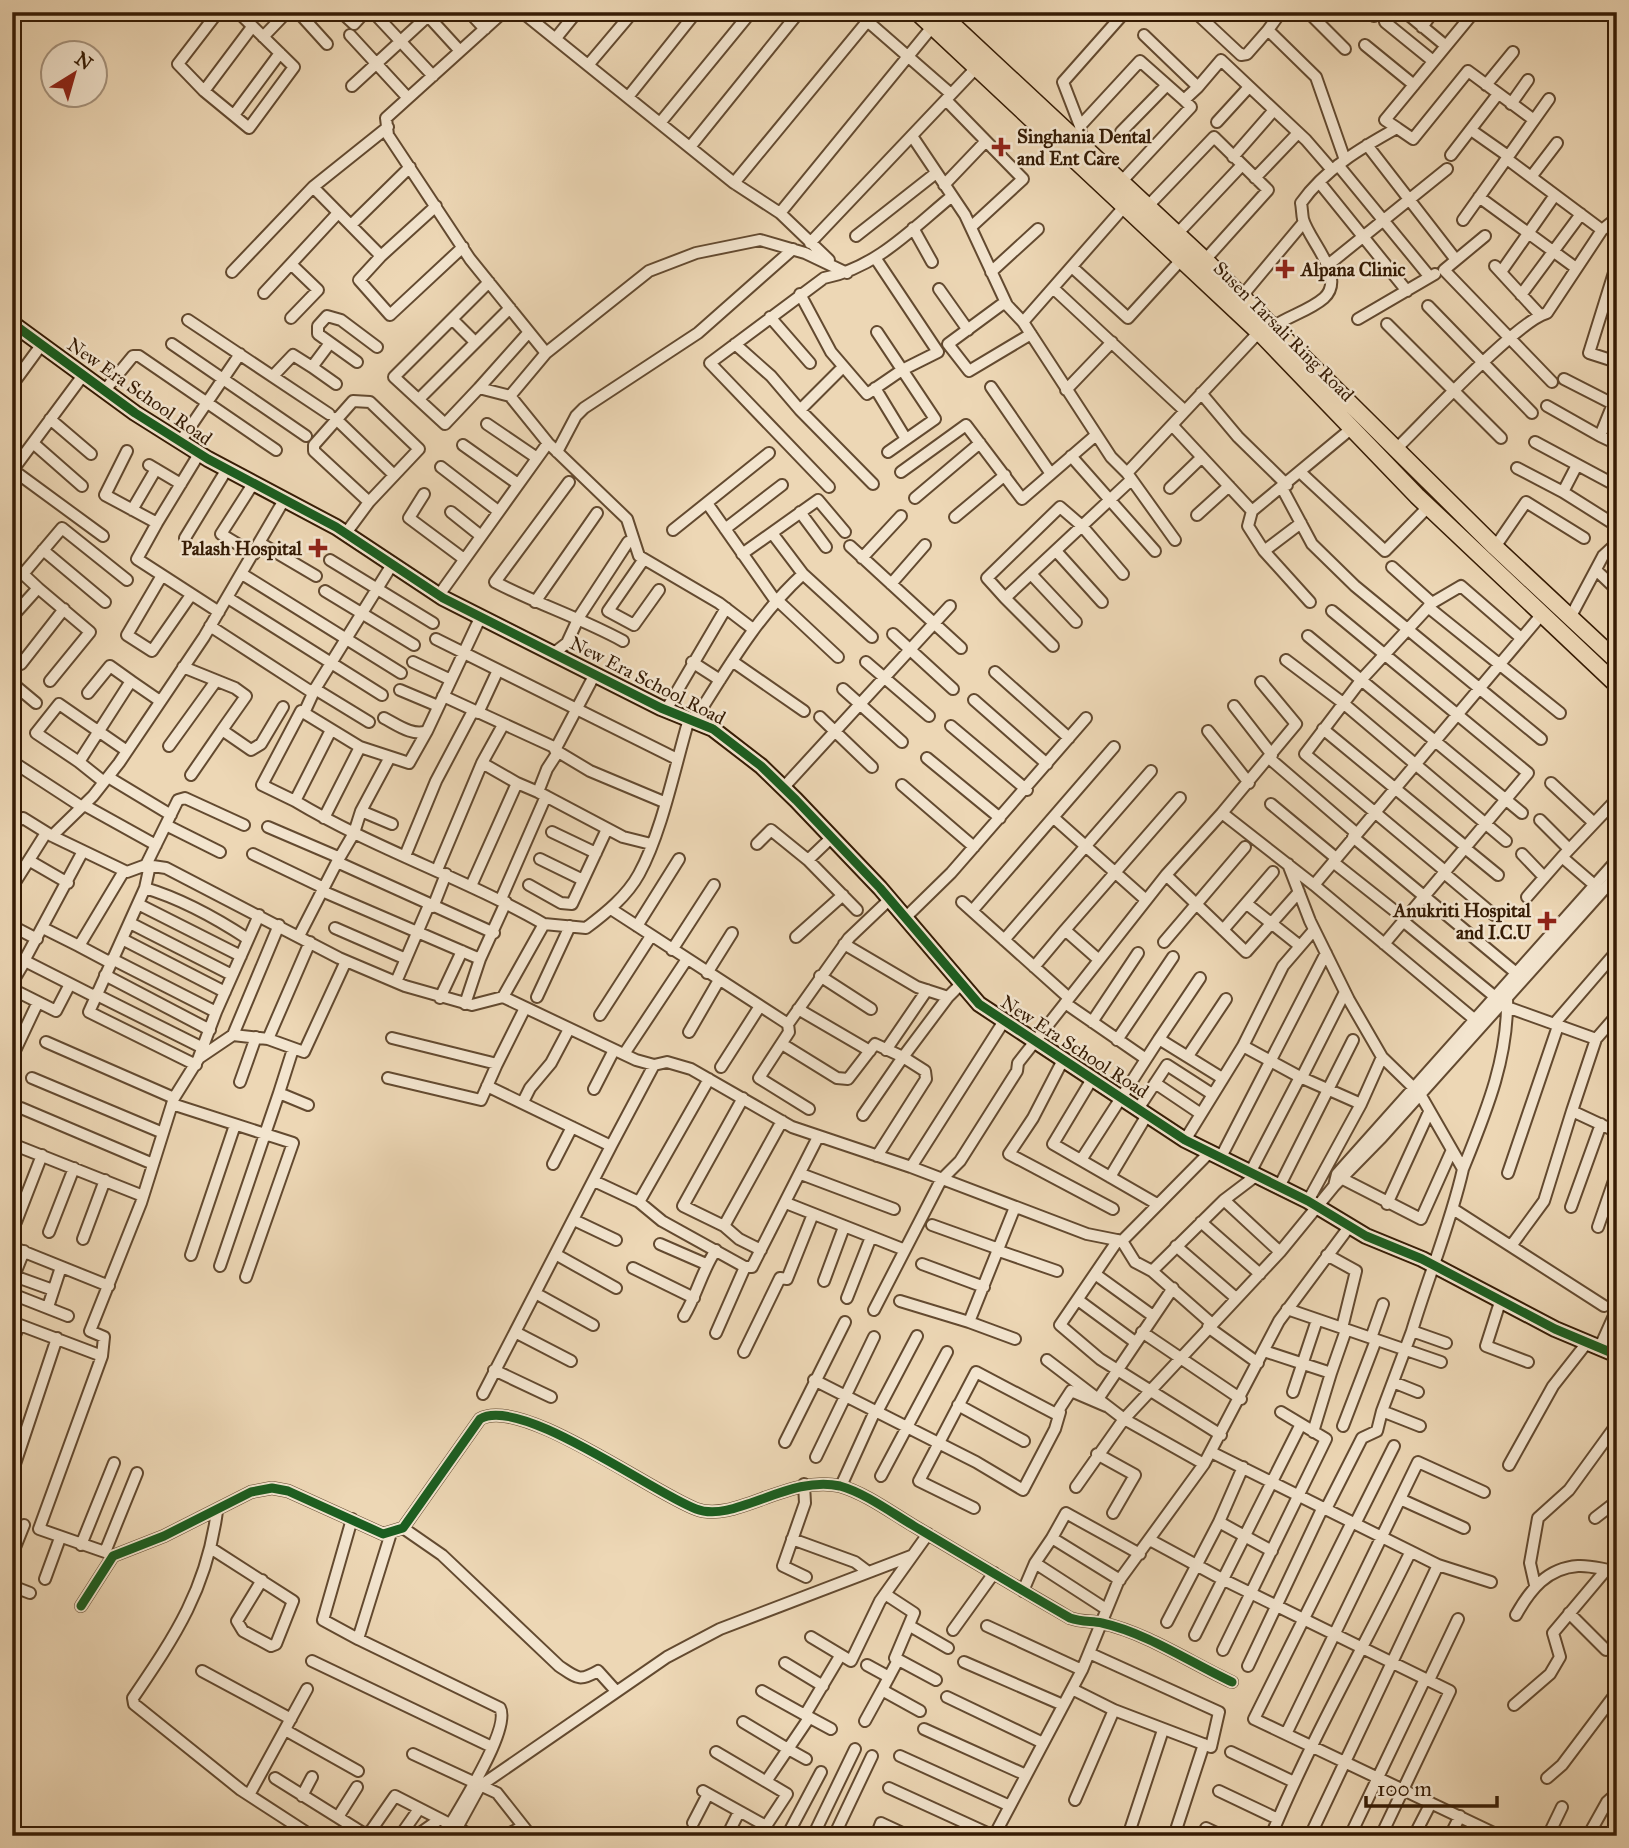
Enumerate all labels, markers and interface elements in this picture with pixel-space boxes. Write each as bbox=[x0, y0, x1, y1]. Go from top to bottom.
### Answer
north arrow bbox=[38, 38, 108, 108]
text: N bbox=[71, 47, 97, 75]
place label: Singhania Dental and Ent Care bbox=[1017, 125, 1152, 170]
marker: Singhania Dental and Ent Care bbox=[991, 137, 1011, 157]
street label: Susen Tarsali Ring Road bbox=[1208, 256, 1359, 407]
place label: Alpana Clinic bbox=[1299, 258, 1406, 282]
marker: Alpana Clinic bbox=[1275, 259, 1295, 279]
street label: New Era School Road bbox=[63, 333, 217, 450]
place label: Palash Hospital bbox=[181, 537, 303, 561]
marker: Palash Hospital bbox=[308, 538, 328, 558]
street label: New Era School Road bbox=[566, 631, 730, 730]
place label: Anukriti Hospital and I.C.U bbox=[1391, 899, 1532, 944]
marker: Anukriti Hospital and I.C.U bbox=[1537, 911, 1557, 931]
street label: New Era School Road bbox=[996, 990, 1153, 1103]
scale bar bbox=[1366, 1764, 1498, 1808]
text: 100 m bbox=[1377, 1776, 1432, 1802]

